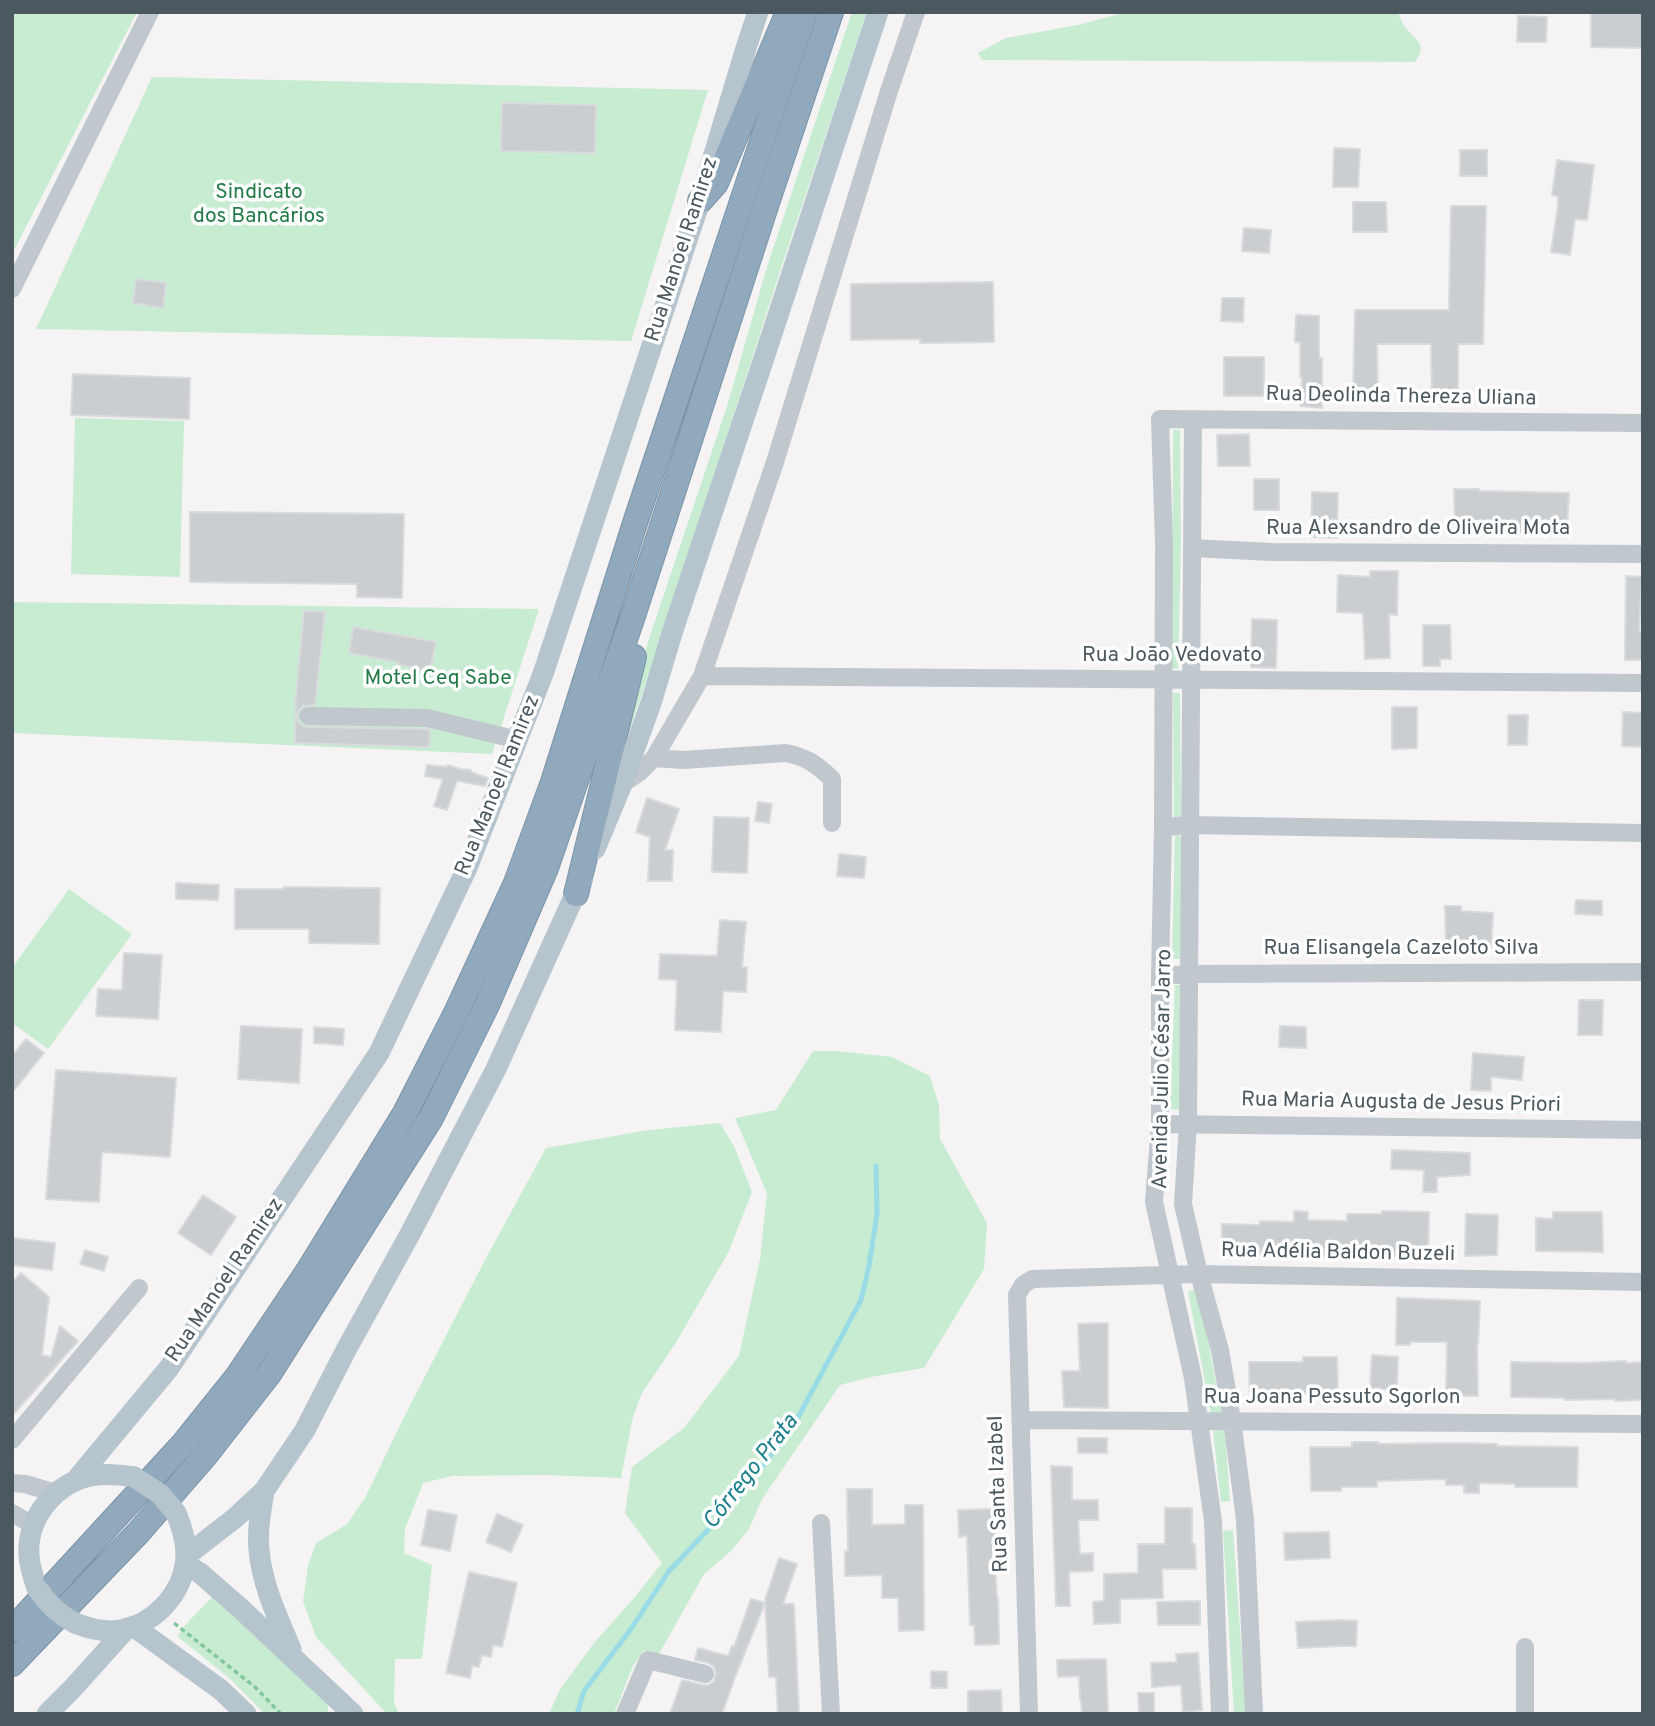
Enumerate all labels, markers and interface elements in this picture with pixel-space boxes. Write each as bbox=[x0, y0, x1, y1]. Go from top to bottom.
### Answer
street label: Rua Manoel Ramirez bbox=[641, 155, 725, 345]
park label: Sindicato dos Bancários bbox=[193, 181, 325, 231]
street label: Rua Deolinda Thereza Uliana bbox=[1265, 383, 1537, 413]
street label: Rua Alexsandro de Oliveira Mota bbox=[1266, 517, 1570, 543]
street label: Rua João Vedovato bbox=[1082, 644, 1262, 670]
park label: Motel Ceq Sabe bbox=[364, 667, 512, 693]
street label: Rua Manoel Ramirez bbox=[451, 692, 547, 880]
street label: Rua Elisangela Cazeloto Silva bbox=[1263, 937, 1539, 963]
street label: Avenida Julio César Jarro bbox=[1149, 949, 1179, 1189]
street label: Rua Maria Augusta de Jesus Priori bbox=[1241, 1089, 1561, 1119]
street label: Rua Manoel Ramirez bbox=[162, 1194, 290, 1368]
street label: Rua Adélia Baldon Buzeli bbox=[1221, 1239, 1455, 1269]
street label: Rua Joana Pessuto Sgorlon bbox=[1204, 1386, 1460, 1412]
water label: Córrego Prata bbox=[698, 1410, 806, 1536]
street label: Rua Santa Izabel bbox=[985, 1415, 1015, 1573]

